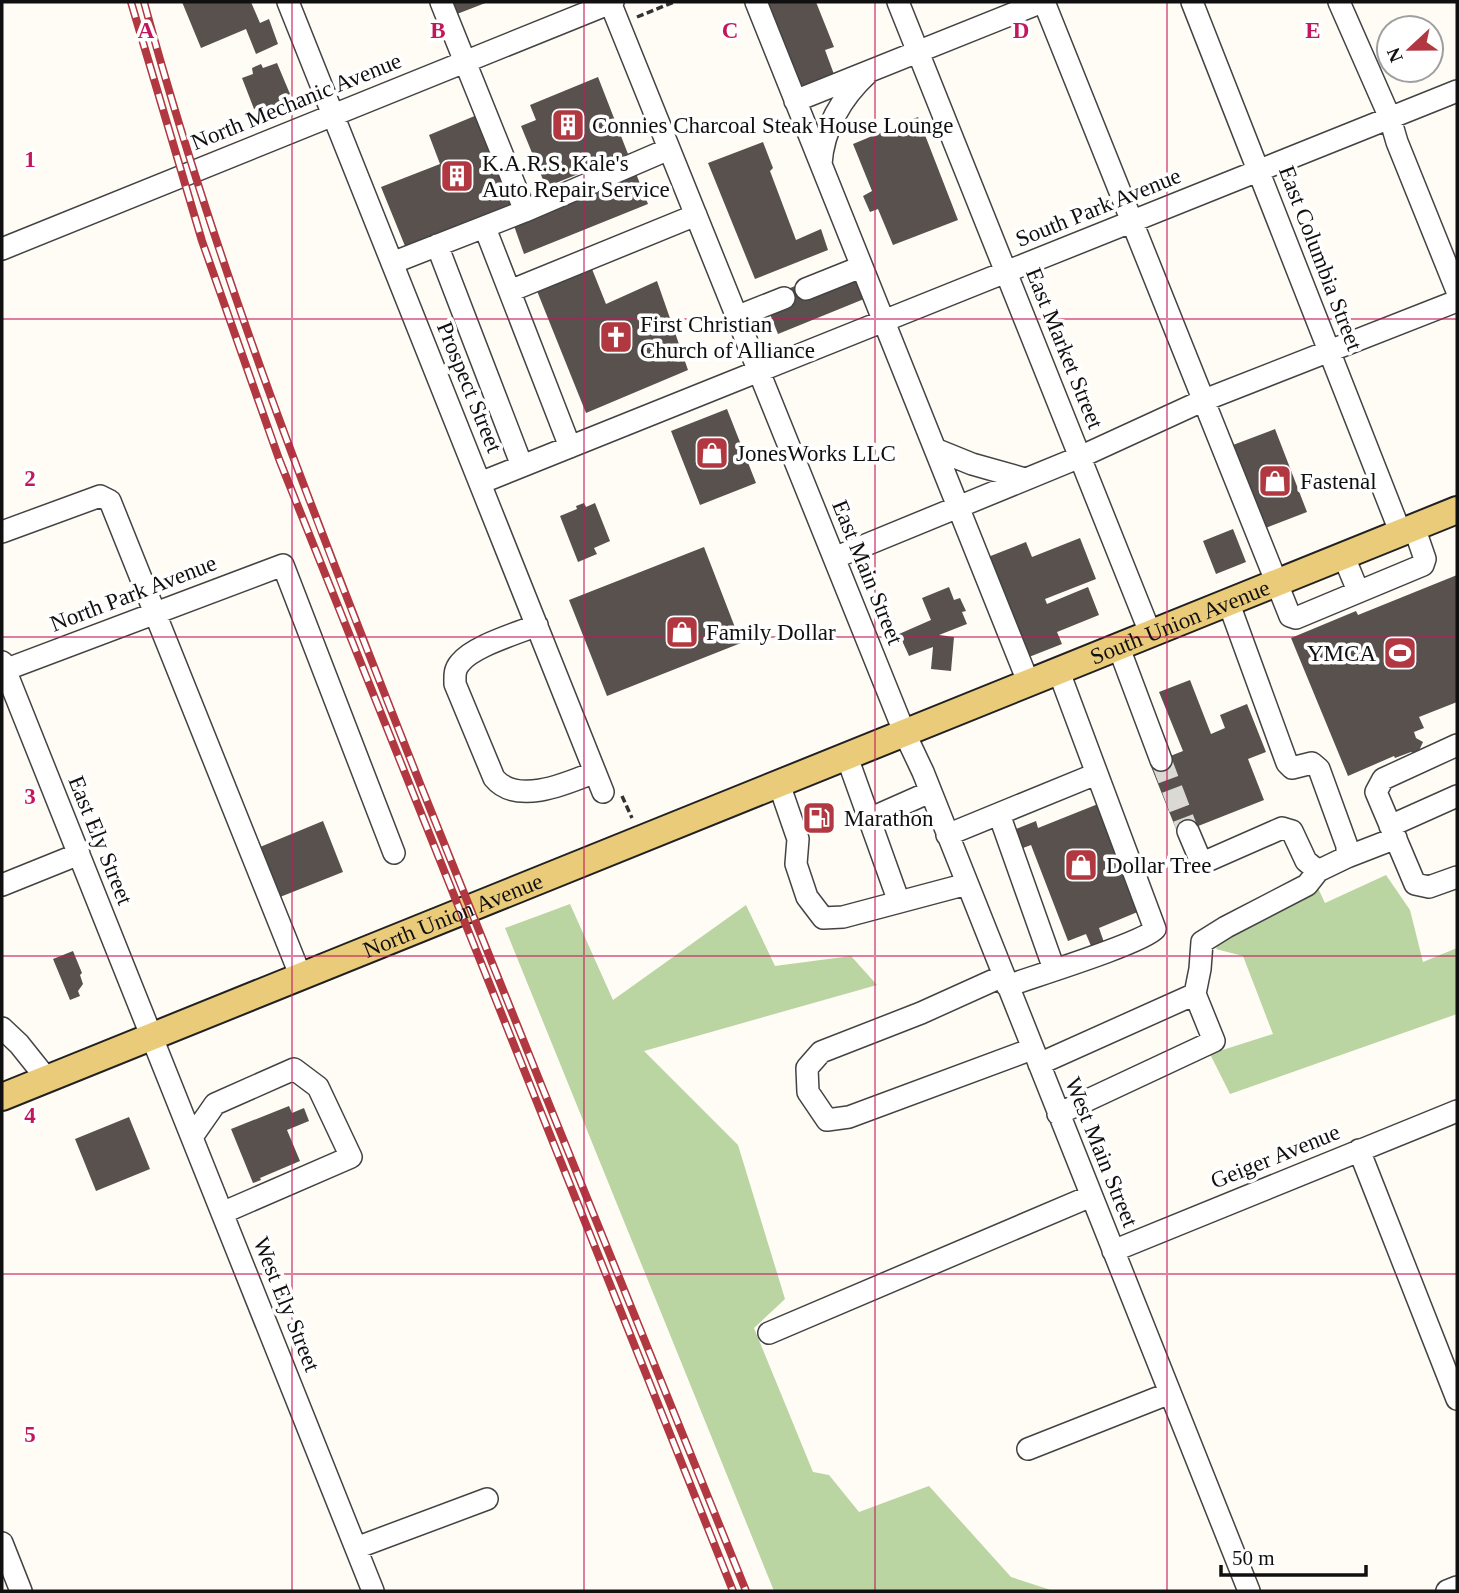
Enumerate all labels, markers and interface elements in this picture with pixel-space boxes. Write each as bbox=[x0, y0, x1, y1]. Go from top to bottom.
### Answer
north arrow bbox=[1375, 14, 1445, 84]
text: A bbox=[138, 18, 155, 43]
text: B bbox=[430, 18, 446, 43]
text: C bbox=[722, 18, 738, 43]
text: D bbox=[1013, 18, 1029, 43]
text: E bbox=[1305, 18, 1321, 43]
text: N bbox=[1382, 45, 1407, 65]
street label: North Mechanic Avenue bbox=[187, 48, 405, 155]
building icon: Connies Charcoal Steak House Lounge bbox=[549, 106, 587, 144]
place label: Connies Charcoal Steak House Lounge bbox=[592, 113, 954, 138]
text: 1 bbox=[24, 147, 36, 172]
place label: K.A.R.S. Kale's Auto Repair Service bbox=[482, 151, 670, 202]
building icon: K.A.R.S. Kale's Auto Repair Service bbox=[438, 157, 476, 195]
street label: East Columbia Street bbox=[1274, 162, 1367, 354]
street label: South Park Avenue bbox=[1012, 163, 1184, 252]
street label: East Market Street bbox=[1021, 264, 1108, 433]
place label: First Christian Church of Alliance bbox=[640, 312, 815, 363]
street label: Prospect Street bbox=[432, 318, 507, 457]
church icon: First Christian Church of Alliance bbox=[597, 318, 635, 356]
shop icon: JonesWorks LLC bbox=[693, 434, 731, 472]
place label: JonesWorks LLC bbox=[736, 441, 896, 466]
shop icon: Fastenal bbox=[1256, 462, 1294, 500]
text: 2 bbox=[24, 466, 36, 491]
place label: Fastenal bbox=[1300, 469, 1377, 494]
street label: East Main Street bbox=[827, 496, 908, 649]
street label: North Park Avenue bbox=[47, 550, 220, 637]
street label: South Union Avenue bbox=[1087, 575, 1273, 670]
shop icon: Family Dollar bbox=[663, 613, 701, 651]
place label: Family Dollar bbox=[706, 620, 836, 645]
sports icon: YMCA bbox=[1381, 634, 1419, 672]
place label: YMCA bbox=[1307, 641, 1376, 666]
street label: East Ely Street bbox=[63, 772, 138, 909]
text: 3 bbox=[24, 784, 36, 809]
fuel station icon: Marathon bbox=[800, 799, 838, 837]
place label: Marathon bbox=[844, 806, 934, 831]
shop icon: Dollar Tree bbox=[1062, 846, 1100, 884]
place label: Dollar Tree bbox=[1106, 853, 1211, 878]
street label: North Union Avenue bbox=[360, 868, 546, 963]
street label: West Main Street bbox=[1060, 1074, 1143, 1231]
text: 4 bbox=[24, 1103, 36, 1128]
street label: Geiger Avenue bbox=[1207, 1119, 1343, 1194]
street label: West Ely Street bbox=[248, 1233, 325, 1375]
text: 5 bbox=[24, 1422, 36, 1447]
scale bar bbox=[1221, 1534, 1366, 1578]
text: 50 m bbox=[1232, 1546, 1275, 1570]

